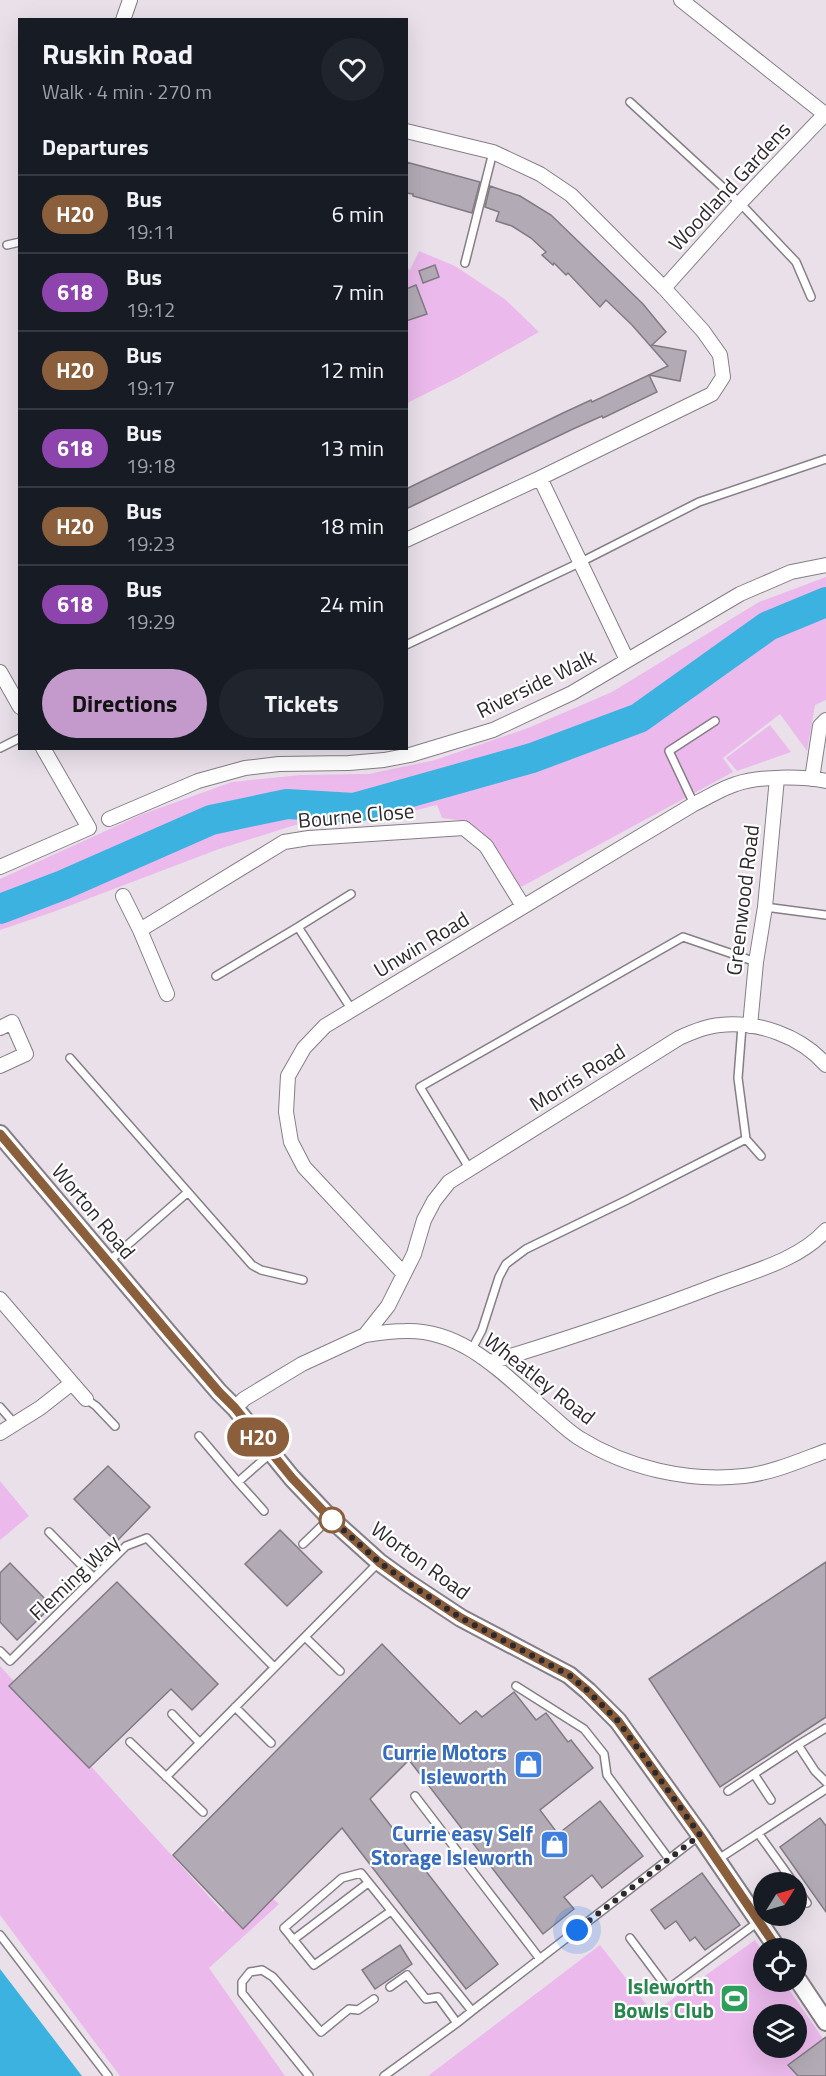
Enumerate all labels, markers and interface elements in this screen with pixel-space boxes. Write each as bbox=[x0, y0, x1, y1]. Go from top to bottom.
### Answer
text: Ruskin Road bbox=[42, 32, 193, 75]
button: heart bbox=[321, 38, 384, 101]
text: Walk · 4 min · 270 m bbox=[42, 76, 212, 107]
street label: Woodland Gardens bbox=[660, 114, 798, 258]
text: Departures bbox=[42, 130, 149, 164]
text: Bus bbox=[126, 182, 162, 216]
text: 6 min bbox=[332, 197, 384, 231]
text: H20 bbox=[56, 198, 94, 230]
text: 19:11 bbox=[126, 216, 175, 247]
text: Bus bbox=[126, 260, 162, 294]
text: 7 min bbox=[332, 275, 384, 309]
text: 618 bbox=[57, 276, 93, 308]
text: 19:12 bbox=[126, 294, 175, 325]
text: Bus bbox=[126, 338, 162, 372]
text: 12 min bbox=[319, 353, 384, 387]
text: H20 bbox=[56, 354, 94, 386]
text: 19:17 bbox=[126, 372, 175, 403]
text: Bus bbox=[126, 416, 162, 450]
text: 13 min bbox=[319, 431, 384, 465]
text: 618 bbox=[57, 432, 93, 464]
text: 19:18 bbox=[126, 450, 175, 481]
text: Bus bbox=[126, 494, 162, 528]
text: 18 min bbox=[319, 509, 384, 543]
text: H20 bbox=[56, 510, 94, 542]
text: 19:23 bbox=[126, 528, 175, 559]
text: Bus bbox=[126, 572, 162, 606]
text: 24 min bbox=[319, 587, 384, 621]
text: 618 bbox=[57, 588, 93, 620]
text: 19:29 bbox=[126, 606, 175, 637]
street label: Riverside Walk bbox=[471, 640, 601, 726]
button: Directions bbox=[42, 669, 207, 738]
button: Tickets bbox=[219, 669, 384, 738]
street label: Bourne Close bbox=[296, 794, 416, 836]
street label: Greenwood Road bbox=[717, 823, 767, 977]
street label: Unwin Road bbox=[367, 903, 475, 985]
street label: Morris Road bbox=[523, 1035, 631, 1119]
street label: Worton Road bbox=[44, 1156, 144, 1266]
street label: Wheatley Road bbox=[477, 1324, 603, 1432]
line badge: H20 bbox=[224, 1418, 292, 1456]
text: H20 bbox=[239, 1421, 277, 1453]
unlabelled marker bbox=[319, 1507, 345, 1533]
street label: Worton Road bbox=[365, 1513, 477, 1607]
street label: Fleming Way bbox=[21, 1526, 127, 1628]
place label: Currie Motors Isleworth bbox=[382, 1736, 507, 1792]
shop icon: Currie Motors Isleworth bbox=[512, 1748, 544, 1780]
place label: Currie easy Self Storage Isleworth bbox=[371, 1817, 534, 1873]
shop icon: Currie easy Self Storage Isleworth bbox=[538, 1829, 570, 1861]
north arrow bbox=[753, 1872, 807, 1926]
map controls bbox=[753, 1872, 807, 2058]
your location bbox=[562, 1915, 592, 1945]
button: locate bbox=[753, 1938, 807, 1992]
place label: Isleworth Bowls Club bbox=[614, 1970, 714, 2026]
sports icon: Isleworth Bowls Club bbox=[719, 1982, 751, 2014]
button: layers bbox=[753, 2004, 807, 2058]

